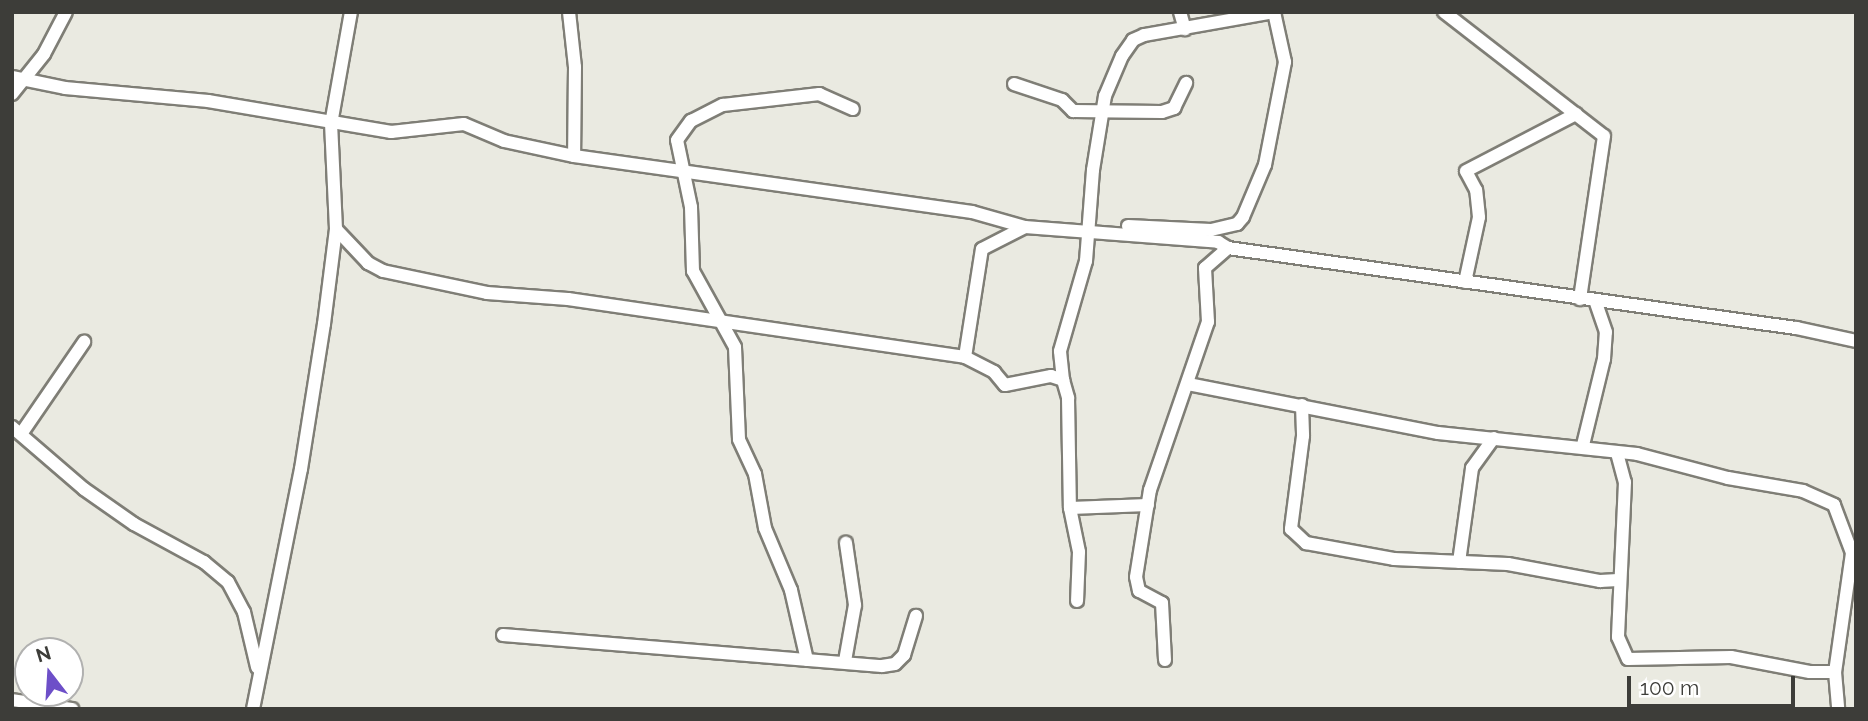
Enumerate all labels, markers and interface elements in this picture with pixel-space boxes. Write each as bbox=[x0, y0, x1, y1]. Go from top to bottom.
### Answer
north arrow bbox=[14, 637, 84, 707]
text: N bbox=[33, 641, 54, 666]
scale bar bbox=[1630, 662, 1798, 706]
text: 100 m bbox=[1640, 675, 1699, 700]

